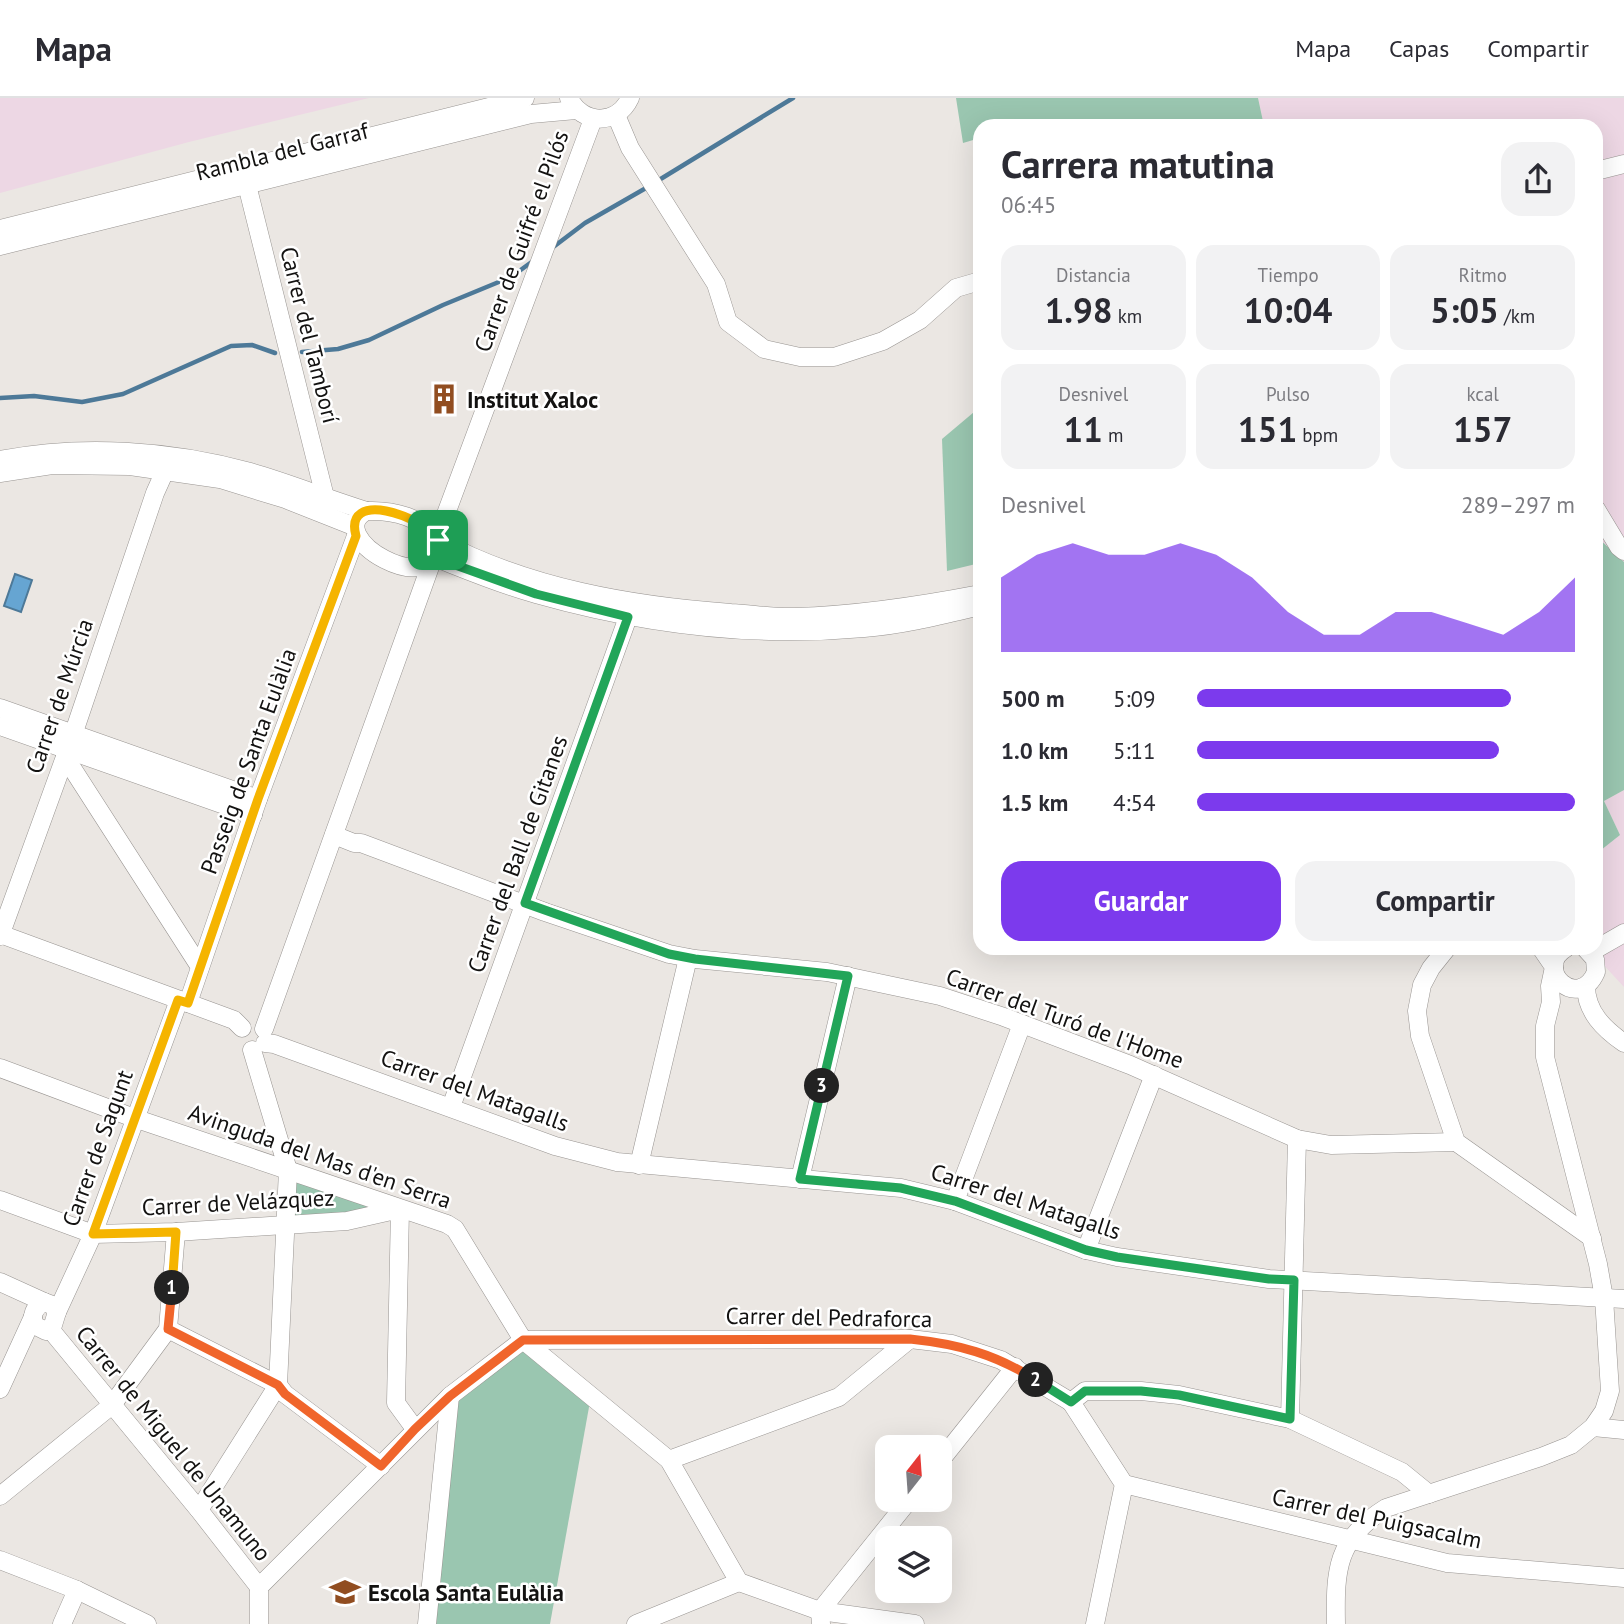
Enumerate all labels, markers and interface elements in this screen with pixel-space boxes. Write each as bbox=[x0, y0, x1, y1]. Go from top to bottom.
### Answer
text: Mapa bbox=[35, 27, 112, 70]
text: Mapa bbox=[1295, 33, 1351, 64]
text: Capas bbox=[1389, 33, 1449, 64]
text: Compartir bbox=[1487, 33, 1589, 64]
street label: Rambla del Garraf bbox=[193, 115, 373, 186]
street label: Carrer de Guifré el Pilós bbox=[467, 126, 575, 356]
text: Carrera matutina bbox=[1001, 139, 1275, 188]
button: share bbox=[1501, 142, 1575, 216]
text: 06:45 bbox=[1001, 190, 1056, 219]
street label: Carrer del Tamborí bbox=[274, 244, 346, 426]
text: Distancia bbox=[1056, 263, 1131, 287]
text: Tiempo bbox=[1257, 263, 1319, 287]
text: Ritmo bbox=[1458, 263, 1507, 287]
text: 1.98 bbox=[1044, 287, 1113, 333]
text: 10:04 bbox=[1244, 287, 1332, 333]
text: 5:05 bbox=[1430, 287, 1499, 333]
text: km bbox=[1113, 304, 1142, 328]
text: /km bbox=[1499, 304, 1535, 328]
building icon: Institut Xaloc bbox=[427, 382, 461, 416]
text: Desnivel bbox=[1058, 382, 1128, 406]
text: Pulso bbox=[1266, 382, 1310, 406]
text: kcal bbox=[1466, 382, 1499, 406]
place label: Institut Xaloc bbox=[467, 385, 598, 414]
text: 11 bbox=[1063, 406, 1103, 452]
text: 151 bbox=[1238, 406, 1297, 452]
text: 157 bbox=[1453, 406, 1512, 452]
text: m bbox=[1103, 423, 1123, 447]
text: bpm bbox=[1297, 423, 1338, 447]
text: Desnivel bbox=[1001, 490, 1085, 519]
text: 289–297 m bbox=[1461, 490, 1575, 519]
pin bbox=[408, 510, 468, 570]
icon: arrive bbox=[419, 521, 457, 559]
street label: Carrer de Múrcia bbox=[19, 615, 99, 777]
street label: Passeig de Santa Eulàlia bbox=[194, 644, 302, 878]
text: 500 m bbox=[1001, 684, 1064, 713]
text: 5:09 bbox=[1113, 684, 1156, 713]
street label: Carrer del Ball de Gitanes bbox=[461, 731, 573, 977]
text: 1.0 km bbox=[1001, 736, 1068, 765]
text: 5:11 bbox=[1113, 736, 1156, 765]
text: 1.5 km bbox=[1001, 788, 1068, 817]
text: 4:54 bbox=[1113, 788, 1156, 817]
button: Guardar bbox=[1001, 861, 1281, 941]
button: Compartir bbox=[1295, 861, 1575, 941]
street label: Carrer del Turó de l'Home bbox=[942, 961, 1188, 1075]
street label: Carrer del Matagalls bbox=[377, 1043, 573, 1137]
street label: Carrer de Sagunt bbox=[55, 1066, 139, 1230]
pin: 3 bbox=[804, 1068, 840, 1104]
text: 3 bbox=[816, 1073, 827, 1097]
street label: Avinguda del Mas d'en Serra bbox=[185, 1097, 455, 1215]
street label: Carrer del Matagalls bbox=[927, 1157, 1125, 1245]
street label: Carrer de Velázquez bbox=[141, 1182, 335, 1222]
pin: 1 bbox=[154, 1270, 190, 1306]
text: 1 bbox=[166, 1275, 177, 1299]
street label: Carrer del Pedraforca bbox=[725, 1301, 933, 1333]
street label: Carrer de Miguel de Unamuno bbox=[70, 1319, 278, 1567]
pin: 2 bbox=[1018, 1362, 1054, 1398]
text: 2 bbox=[1030, 1367, 1041, 1391]
north arrow bbox=[875, 1435, 952, 1512]
map controls bbox=[875, 1435, 952, 1603]
street label: Carrer del Puigsacalm bbox=[1270, 1482, 1484, 1554]
button: layers bbox=[875, 1526, 952, 1603]
school or university icon: Escola Santa Eulàlia bbox=[328, 1575, 362, 1609]
place label: Escola Santa Eulàlia bbox=[368, 1578, 564, 1607]

